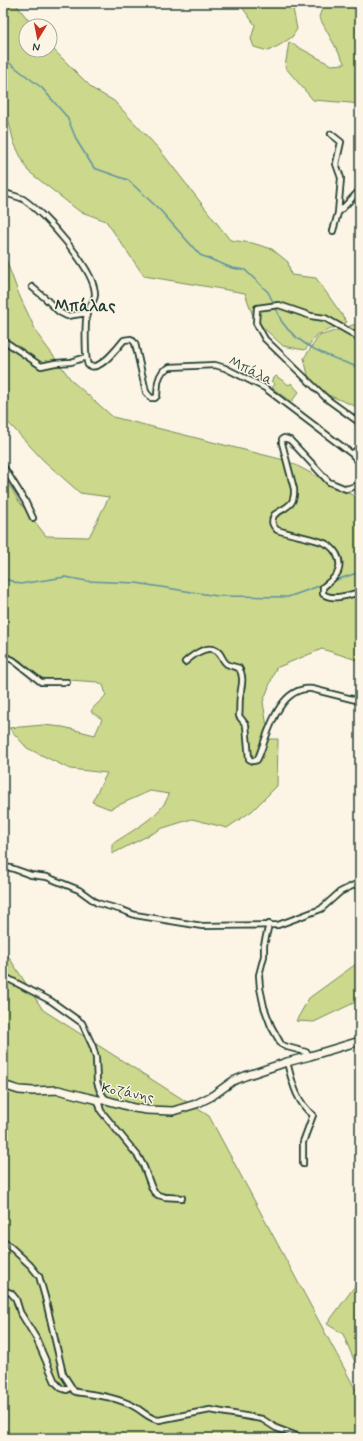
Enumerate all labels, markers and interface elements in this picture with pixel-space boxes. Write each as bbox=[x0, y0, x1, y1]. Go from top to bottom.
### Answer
north arrow bbox=[18, 18, 58, 58]
text: N bbox=[32, 39, 41, 54]
district label: Μπάλας bbox=[55, 296, 115, 317]
street label: Μπάλα bbox=[225, 352, 276, 390]
street label: Κοζάνης bbox=[100, 1079, 156, 1107]

